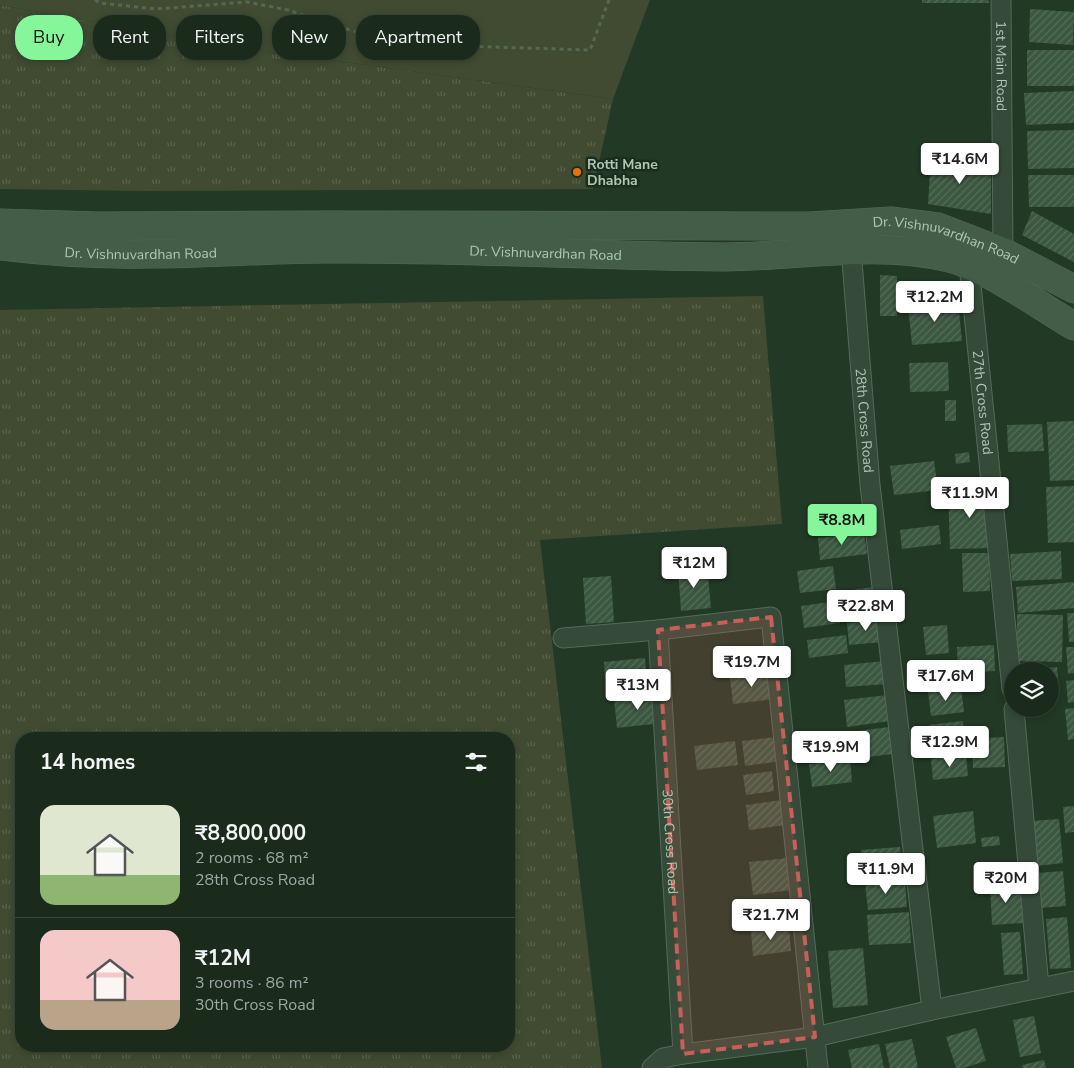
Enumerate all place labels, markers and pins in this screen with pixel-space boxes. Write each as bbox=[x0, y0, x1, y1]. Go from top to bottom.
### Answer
pin: ₹14.6M bbox=[919, 142, 1001, 185]
place label: Rotti Mane Dhabha bbox=[587, 155, 658, 190]
marker: Rotti Mane Dhabha bbox=[571, 166, 583, 178]
pin: ₹12.2M bbox=[894, 280, 976, 323]
pin: ₹11.9M bbox=[929, 476, 1011, 519]
pin: ₹8.8M bbox=[807, 504, 877, 546]
pin: ₹12M bbox=[664, 546, 724, 589]
pin: ₹22.8M bbox=[825, 590, 907, 632]
pin: ₹19.7M bbox=[711, 646, 793, 688]
pin: ₹17.6M bbox=[905, 660, 987, 702]
pin: ₹13M bbox=[608, 668, 668, 711]
pin: ₹12.9M bbox=[909, 726, 991, 768]
pin: ₹19.9M bbox=[790, 730, 872, 773]
pin: ₹11.9M bbox=[845, 852, 927, 895]
pin: ₹20M bbox=[976, 862, 1036, 904]
pin: ₹21.7M bbox=[730, 898, 812, 941]

